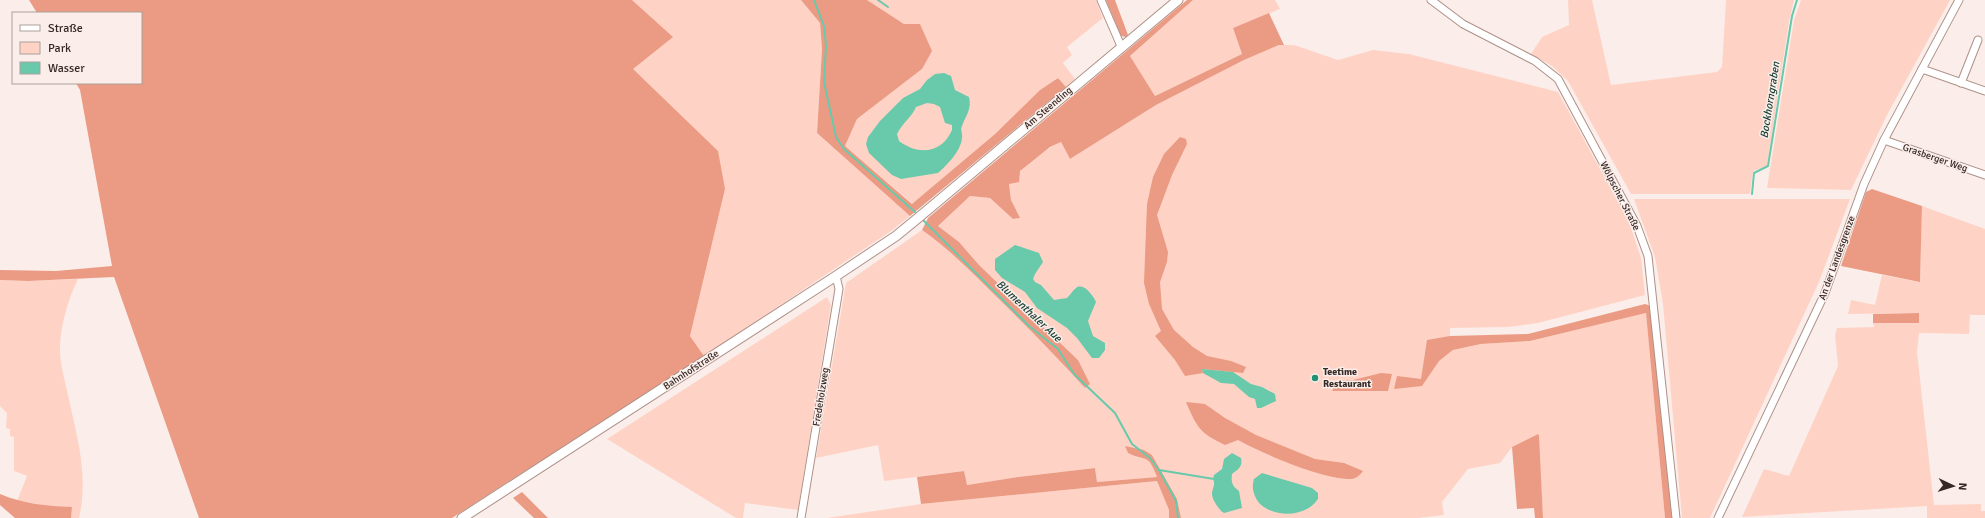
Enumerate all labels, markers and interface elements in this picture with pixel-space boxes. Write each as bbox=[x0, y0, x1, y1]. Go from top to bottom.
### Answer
legend bbox=[12, 12, 142, 84]
text: Straße bbox=[48, 21, 83, 36]
text: Park bbox=[48, 41, 71, 56]
water label: Bockhorngraben bbox=[1758, 60, 1783, 139]
text: Wasser bbox=[48, 61, 85, 76]
street label: Am Steending bbox=[1021, 84, 1075, 132]
street label: Grasberger Weg bbox=[1901, 141, 1969, 175]
street label: Wölpscher Straße bbox=[1597, 159, 1643, 233]
street label: An der Landesgrenze bbox=[1816, 214, 1858, 302]
water label: Blumenthaler Aue bbox=[994, 277, 1065, 345]
street label: Bahnhofstraße bbox=[661, 348, 721, 392]
place label: Teetime Restaurant bbox=[1323, 366, 1371, 390]
street label: Fredeholzweg bbox=[810, 367, 832, 427]
marker: Teetime Restaurant bbox=[1310, 373, 1320, 383]
north arrow bbox=[1933, 466, 1973, 506]
text: N bbox=[1956, 482, 1969, 491]

